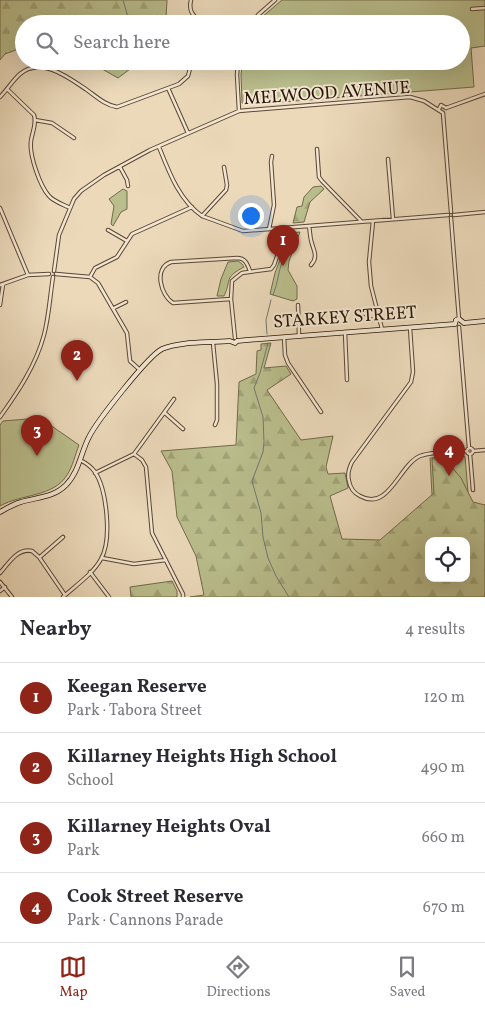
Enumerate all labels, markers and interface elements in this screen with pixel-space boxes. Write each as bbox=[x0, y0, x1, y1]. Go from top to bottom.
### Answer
search box bbox=[15, 15, 470, 70]
icon: search bbox=[33, 29, 61, 57]
text: Search here bbox=[73, 30, 170, 56]
street label: MELWOOD AVENUE bbox=[243, 76, 411, 112]
your location bbox=[238, 203, 264, 229]
pin: 1 bbox=[267, 225, 299, 266]
street label: STARKEY STREET bbox=[272, 300, 418, 335]
pin: 2 bbox=[61, 340, 93, 381]
pin: 3 bbox=[21, 415, 53, 456]
pin: 4 bbox=[433, 435, 465, 476]
map controls bbox=[425, 537, 470, 582]
button: locate bbox=[425, 537, 470, 582]
text: Nearby bbox=[20, 615, 91, 644]
text: 4 results bbox=[405, 619, 465, 641]
text: Keegan Reserve bbox=[67, 674, 207, 700]
text: 1 bbox=[33, 687, 39, 709]
text: 120 m bbox=[423, 687, 465, 709]
text: Park · Tabora Street bbox=[67, 700, 202, 722]
text: Killarney Heights High School bbox=[67, 744, 337, 770]
text: 2 bbox=[32, 757, 40, 779]
text: 490 m bbox=[420, 757, 465, 779]
text: School bbox=[67, 770, 114, 792]
text: Killarney Heights Oval bbox=[67, 814, 271, 840]
text: 3 bbox=[32, 827, 40, 849]
text: 660 m bbox=[422, 827, 465, 849]
text: Park bbox=[67, 840, 100, 862]
text: Cook Street Reserve bbox=[67, 884, 244, 910]
text: 4 bbox=[31, 897, 41, 919]
text: 670 m bbox=[423, 897, 465, 919]
text: Park · Cannons Parade bbox=[67, 910, 223, 932]
tab: Map bbox=[59, 953, 87, 1002]
tab: Directions bbox=[206, 953, 271, 1002]
tab: Saved bbox=[389, 953, 426, 1002]

